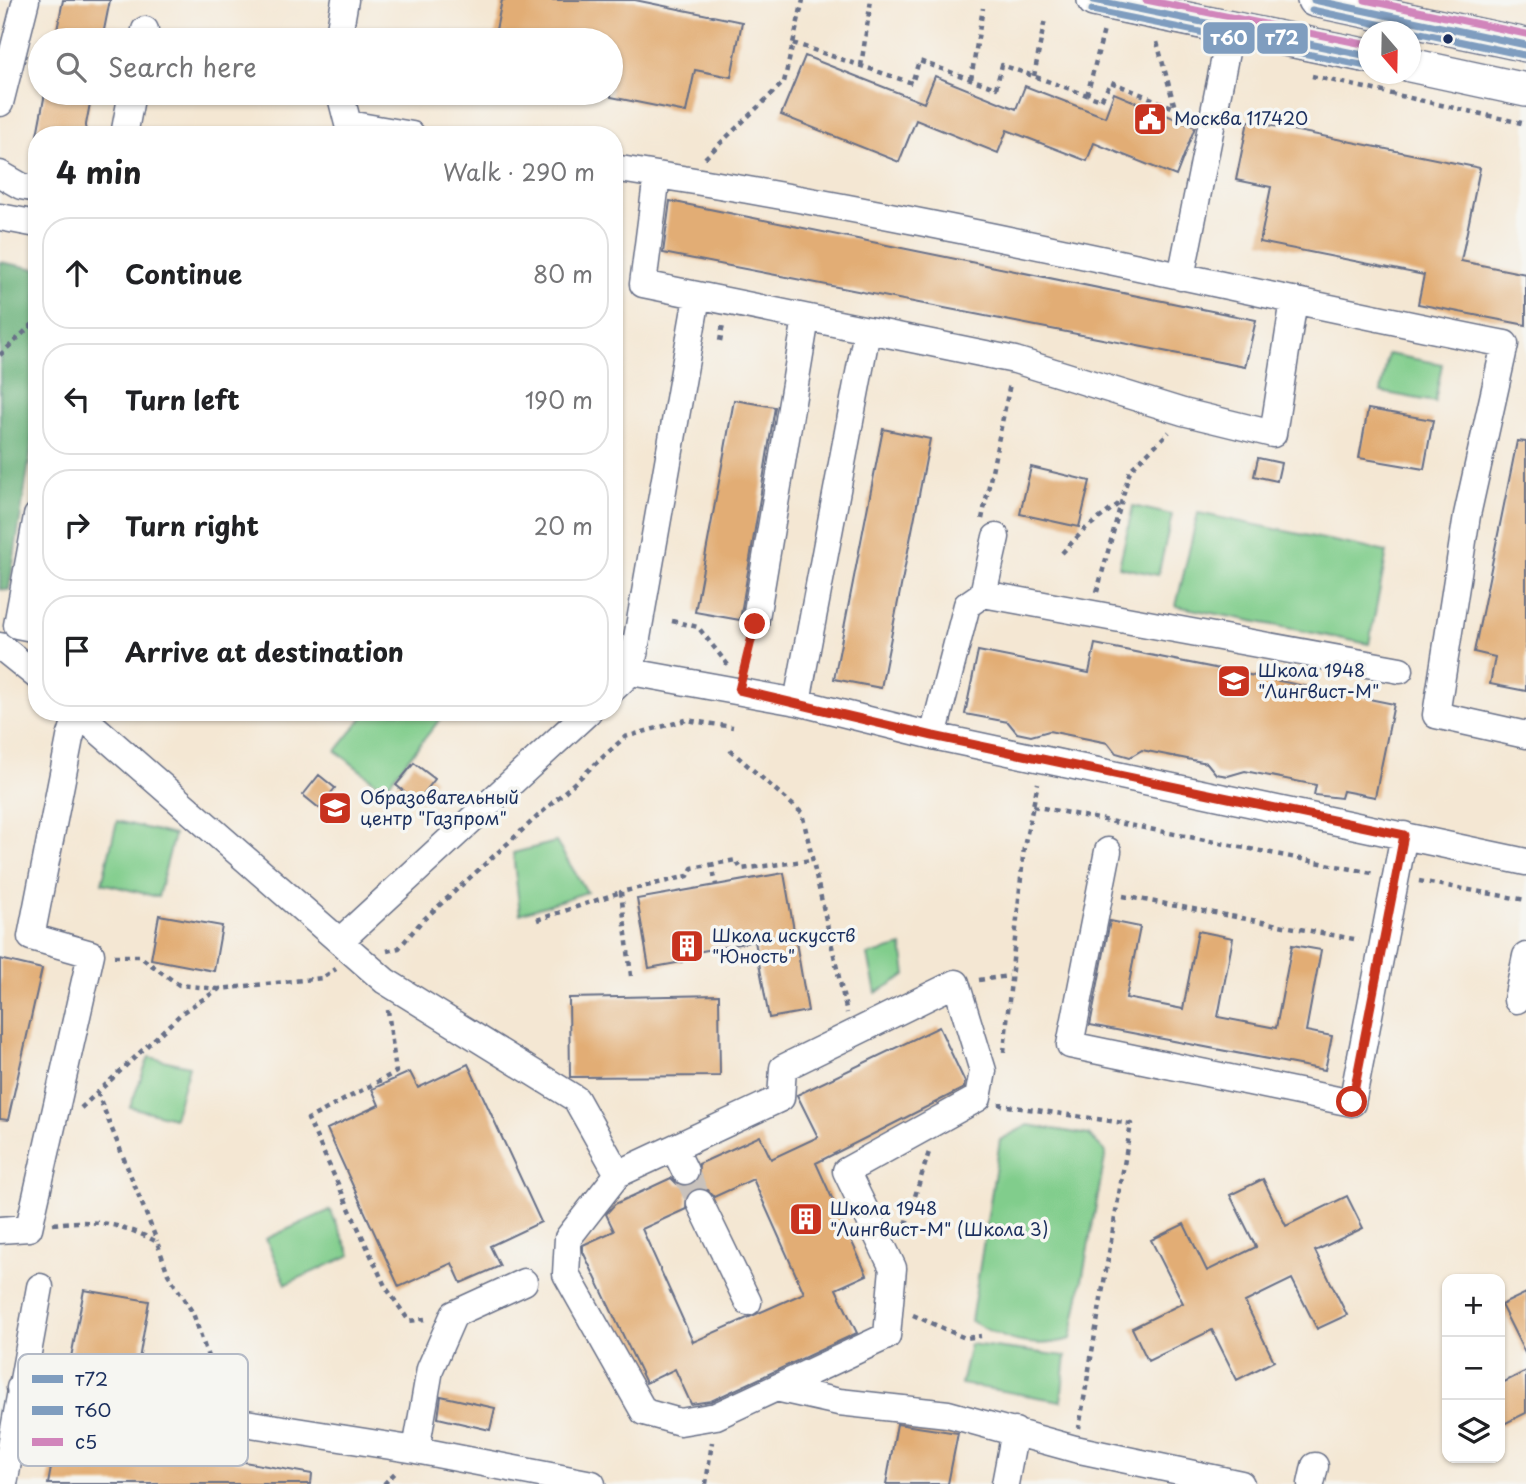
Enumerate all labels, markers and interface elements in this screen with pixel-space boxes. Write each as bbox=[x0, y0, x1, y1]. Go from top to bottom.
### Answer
line badge: т60 bbox=[1202, 21, 1256, 55]
north arrow bbox=[1358, 21, 1421, 84]
line badge: т72 bbox=[1256, 22, 1309, 55]
text: т60 bbox=[1210, 23, 1248, 51]
text: т72 bbox=[1265, 23, 1299, 51]
search box bbox=[28, 28, 623, 105]
unlabelled marker bbox=[1441, 32, 1455, 46]
text: Search here bbox=[108, 47, 257, 86]
icon: search bbox=[52, 48, 90, 86]
public building icon: Москва 117420 bbox=[1131, 100, 1169, 138]
place label: Москва 117420 bbox=[1174, 104, 1308, 131]
text: 4 min bbox=[56, 149, 142, 194]
text: Walk · 290 m bbox=[443, 154, 595, 189]
icon: ahead bbox=[58, 254, 96, 292]
text: Continue bbox=[125, 254, 242, 293]
text: 80 m bbox=[533, 256, 593, 291]
icon: left bbox=[58, 380, 96, 418]
text: Turn left bbox=[125, 380, 240, 419]
text: 190 m bbox=[525, 382, 593, 417]
icon: right bbox=[58, 506, 96, 544]
text: Turn right bbox=[125, 506, 259, 545]
text: 20 m bbox=[534, 508, 593, 543]
route end bbox=[739, 608, 770, 639]
icon: arrive bbox=[58, 632, 96, 670]
text: Arrive at destination bbox=[125, 632, 404, 671]
place label: Школа 1948 "Лингвист-М" bbox=[1258, 656, 1379, 704]
school or university icon: Школа 1948 "Лингвист-М" bbox=[1215, 662, 1253, 700]
place label: Образовательный центр "Газпром" bbox=[360, 783, 519, 831]
school or university icon: Образовательный центр "Газпром" bbox=[316, 789, 354, 827]
place label: Школа искусств "Юность" bbox=[712, 921, 856, 969]
building icon: Школа искусств "Юность" bbox=[668, 927, 706, 965]
route start bbox=[1336, 1086, 1367, 1117]
place label: Школа 1948 "Лингвист-М" (Школа 3) bbox=[830, 1194, 1049, 1242]
building icon: Школа 1948 "Лингвист-М" (Школа 3) bbox=[787, 1200, 825, 1238]
map controls bbox=[1442, 1274, 1505, 1463]
button: + bbox=[1442, 1274, 1505, 1337]
button: − bbox=[1442, 1337, 1505, 1400]
legend bbox=[18, 1354, 248, 1466]
text: т72 bbox=[75, 1364, 108, 1392]
text: т60 bbox=[75, 1395, 111, 1423]
button: layers bbox=[1442, 1400, 1505, 1463]
text: с5 bbox=[75, 1427, 97, 1455]

